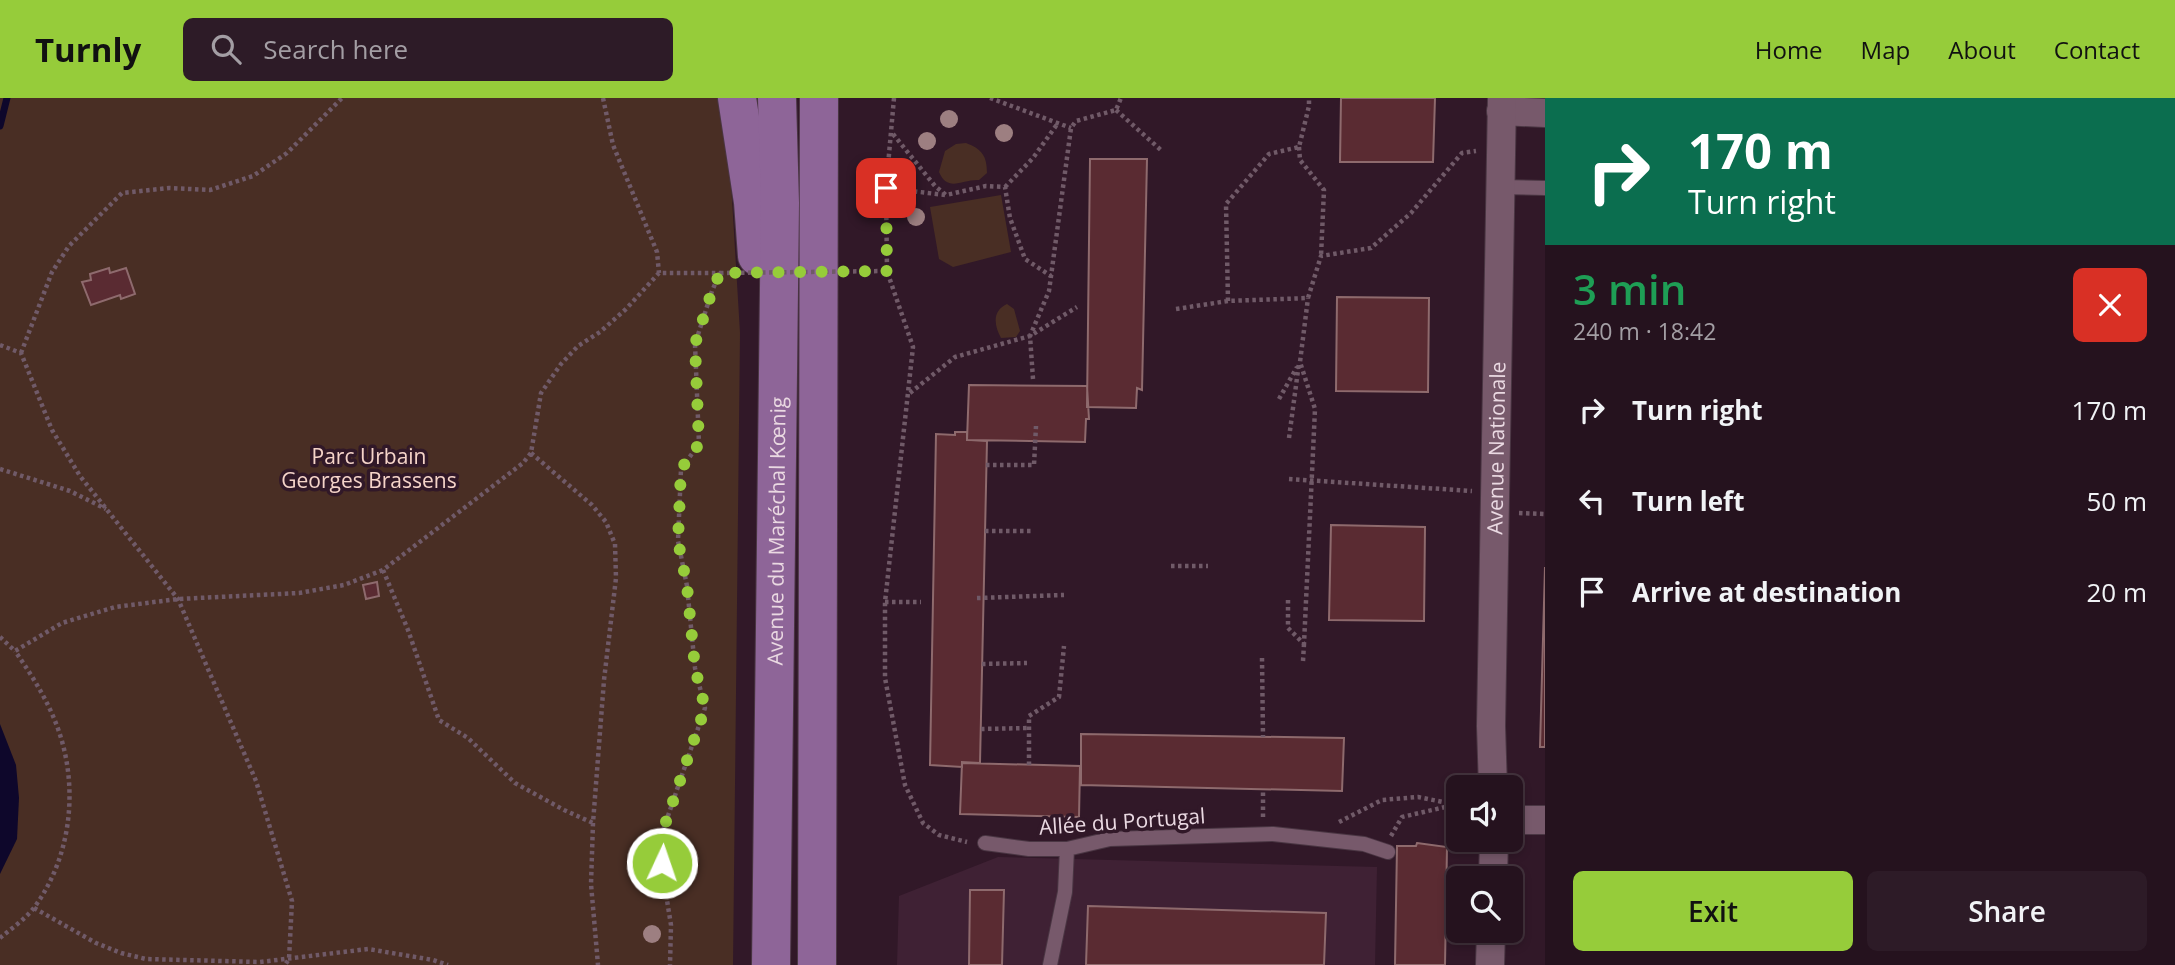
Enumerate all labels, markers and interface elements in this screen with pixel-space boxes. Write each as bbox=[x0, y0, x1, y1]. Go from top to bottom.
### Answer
search box bbox=[183, 18, 673, 81]
text: Turnly bbox=[35, 27, 141, 72]
icon: search bbox=[207, 30, 245, 68]
text: Search here bbox=[263, 31, 408, 67]
text: Home bbox=[1755, 33, 1823, 66]
text: Map bbox=[1861, 33, 1910, 66]
text: About bbox=[1948, 33, 2016, 66]
text: Contact bbox=[2054, 33, 2140, 66]
text: 170 m bbox=[1688, 117, 1833, 183]
icon: right bbox=[1573, 126, 1664, 217]
pin bbox=[856, 158, 916, 218]
icon: arrive bbox=[867, 169, 905, 207]
text: Turn right bbox=[1688, 180, 1836, 223]
text: 3 min bbox=[1573, 260, 1686, 317]
button: close bbox=[2073, 268, 2147, 342]
text: 240 m · 18:42 bbox=[1573, 315, 1716, 347]
street label: Avenue Nationale bbox=[1480, 361, 1511, 535]
icon: right bbox=[1573, 391, 1611, 429]
text: Turn right bbox=[1632, 392, 1763, 428]
text: 170 m bbox=[2072, 392, 2147, 428]
street label: Avenue du Maréchal Kœnig bbox=[761, 397, 792, 665]
park label: Parc Urbain Georges Brassens bbox=[281, 442, 457, 494]
icon: left bbox=[1573, 482, 1611, 520]
text: Turn left bbox=[1632, 483, 1744, 519]
text: 50 m bbox=[2086, 483, 2147, 519]
icon: arrive bbox=[1573, 573, 1611, 611]
text: Arrive at destination bbox=[1632, 574, 1901, 610]
text: 20 m bbox=[2086, 574, 2147, 610]
map controls bbox=[1446, 775, 1523, 943]
button: sound bbox=[1446, 775, 1523, 852]
street label: Allée du Portugal bbox=[1038, 801, 1206, 841]
position arrow bbox=[625, 826, 699, 900]
button: search bbox=[1446, 866, 1523, 943]
button: Exit bbox=[1573, 871, 1853, 951]
button: Share bbox=[1867, 871, 2147, 951]

